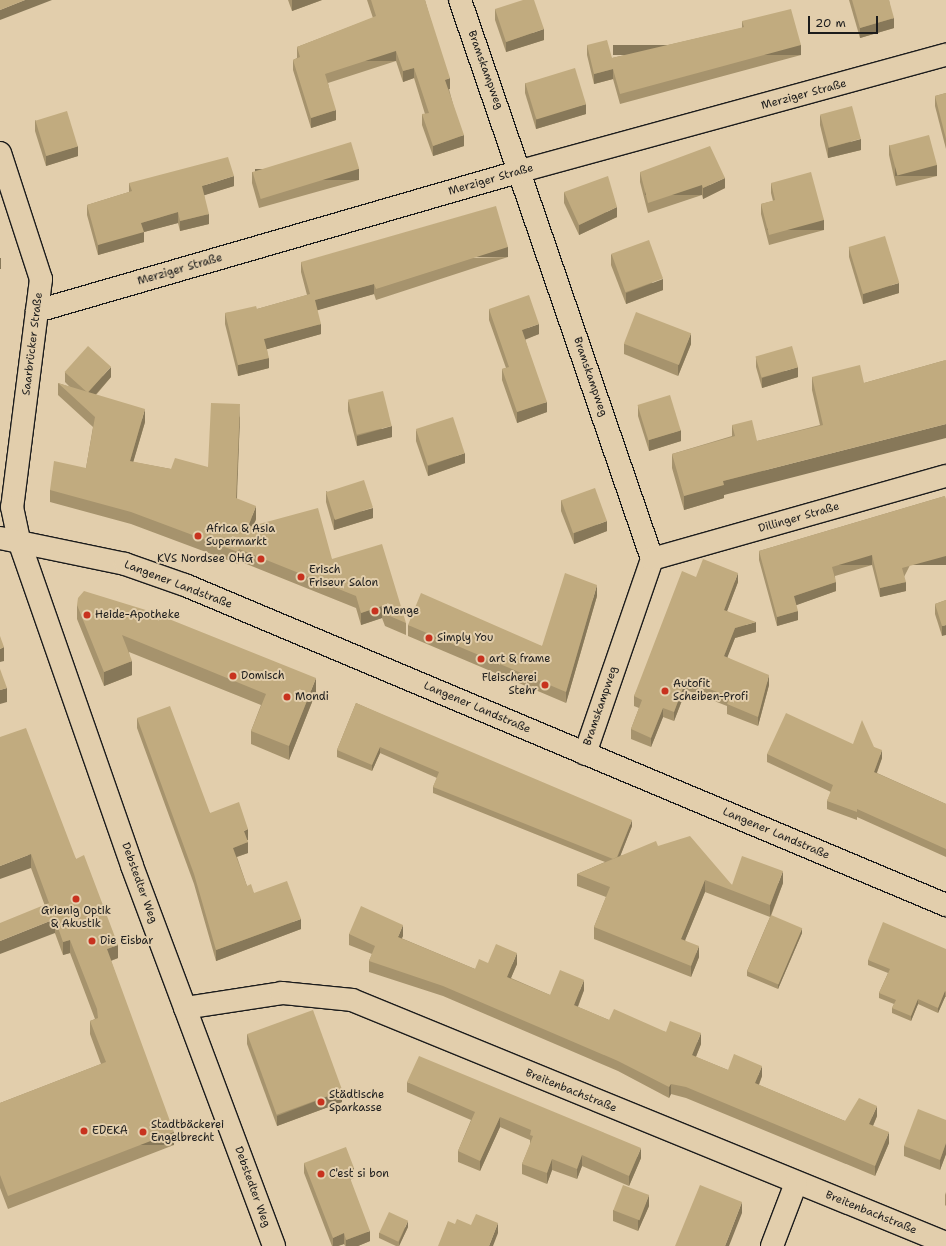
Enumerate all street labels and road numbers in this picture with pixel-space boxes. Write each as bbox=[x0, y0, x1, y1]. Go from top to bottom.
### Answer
street label: Bramskampweg bbox=[465, 29, 505, 111]
street label: Merziger Straße bbox=[760, 77, 848, 113]
street label: Merziger Straße bbox=[447, 162, 535, 198]
street label: Merziger Straße bbox=[136, 252, 224, 288]
street label: Saarbrücker Straße bbox=[20, 292, 46, 396]
street label: Bramskampweg bbox=[570, 336, 610, 418]
street label: Dillinger Straße bbox=[757, 500, 841, 536]
street label: Langener Landstraße bbox=[122, 558, 234, 612]
street label: Bramskampweg bbox=[581, 665, 621, 747]
street label: Langener Landstraße bbox=[422, 679, 532, 737]
street label: Langener Landstraße bbox=[721, 805, 831, 863]
street label: Debstedter Weg bbox=[118, 841, 160, 925]
street label: Breitenbachstraße bbox=[523, 1067, 619, 1115]
street label: Debstedter Weg bbox=[231, 1145, 273, 1229]
street label: Breitenbachstraße bbox=[823, 1189, 919, 1237]

